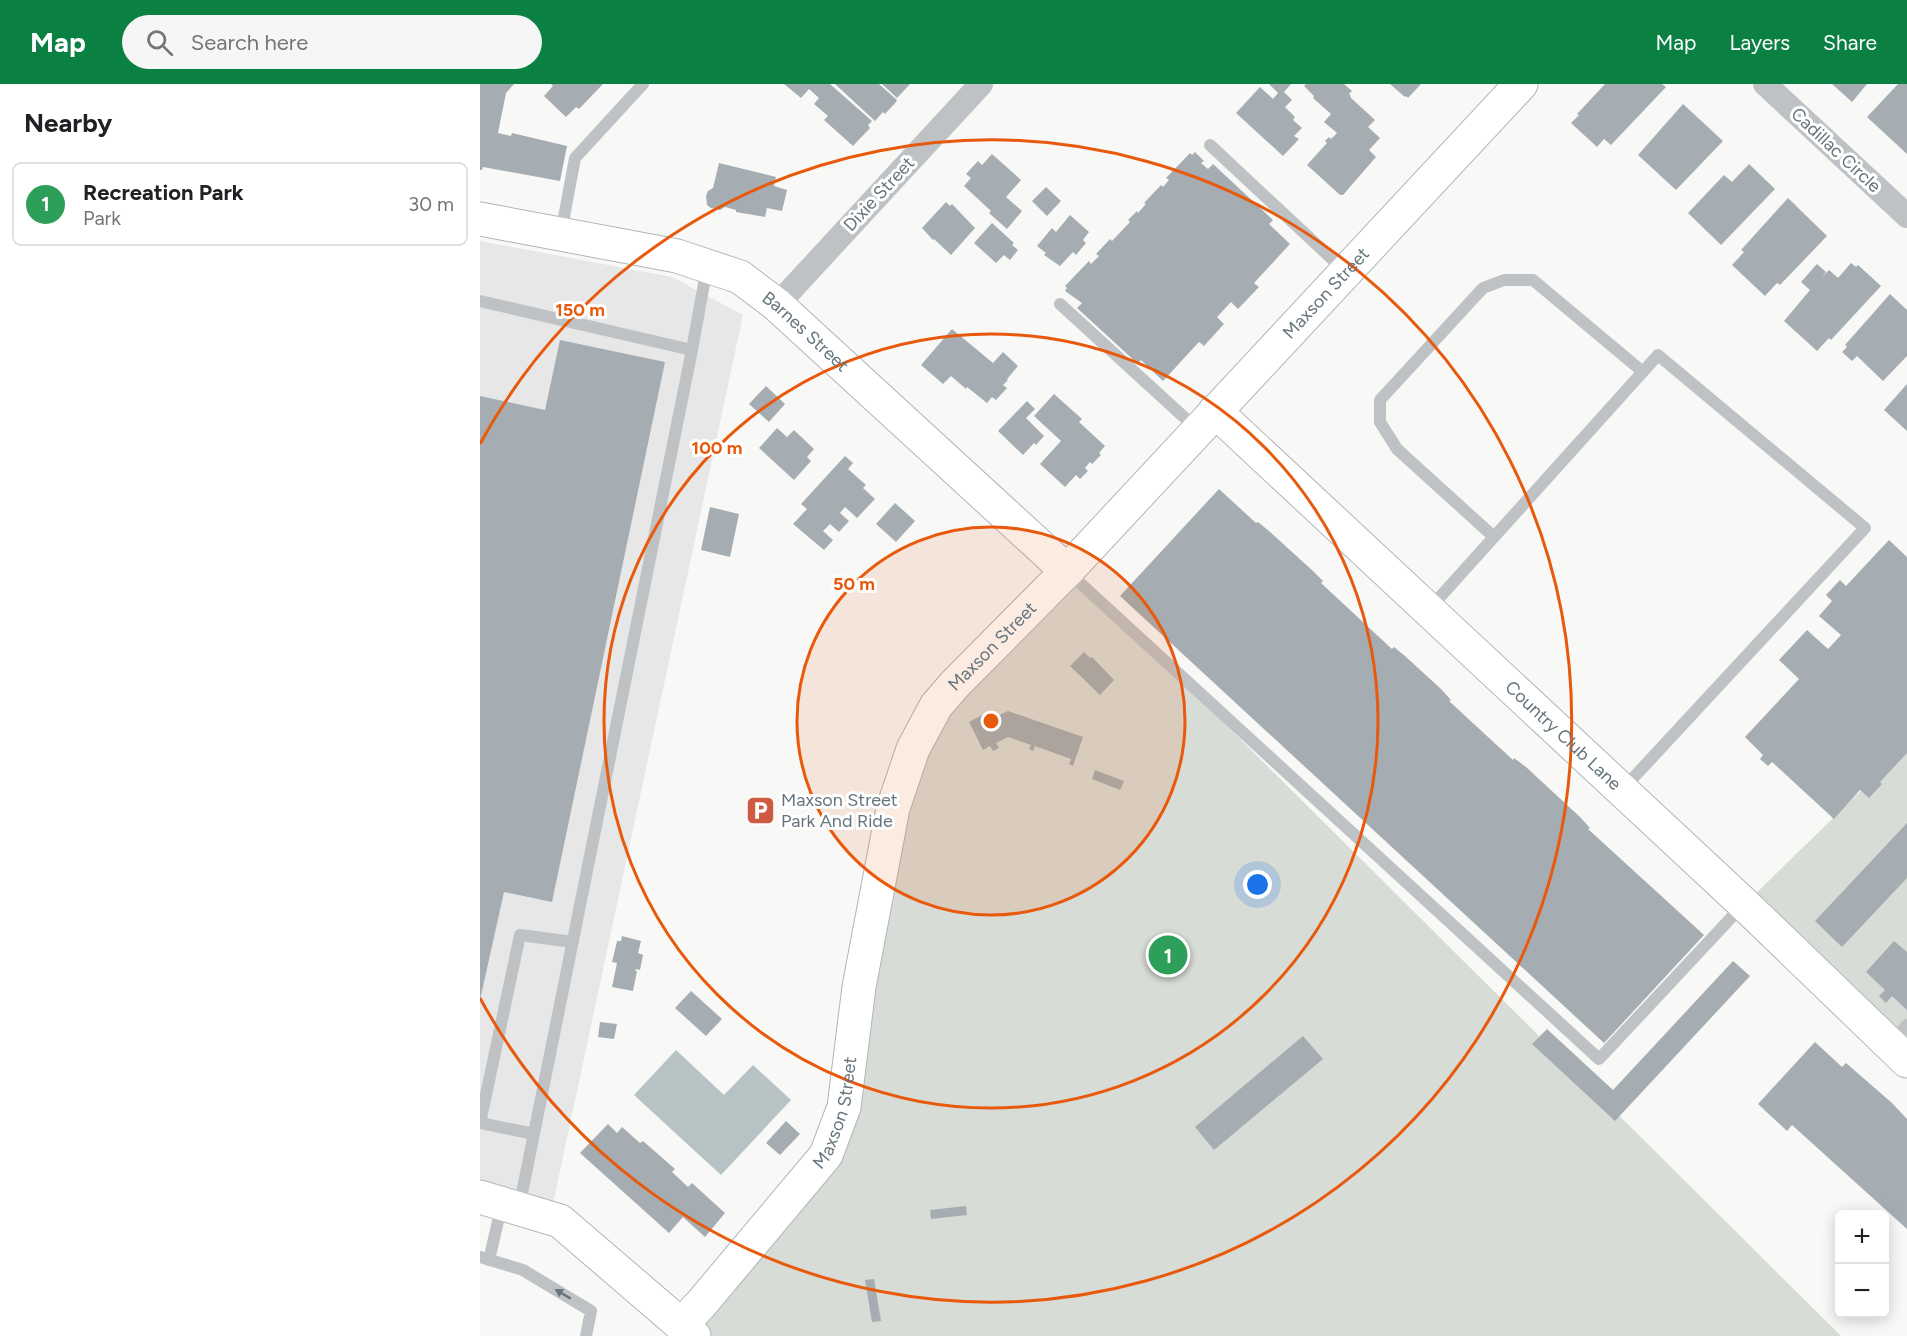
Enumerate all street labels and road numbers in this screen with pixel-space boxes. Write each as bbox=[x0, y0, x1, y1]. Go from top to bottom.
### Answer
street label: Cadillac Circle bbox=[1786, 103, 1886, 197]
street label: Dixie Street bbox=[839, 152, 919, 236]
street label: Maxson Street bbox=[1278, 243, 1374, 343]
street label: Barnes Street bbox=[758, 287, 853, 376]
street label: Maxson Street bbox=[943, 597, 1041, 696]
street label: Country Club Lane bbox=[1501, 676, 1626, 795]
street label: Maxson Street bbox=[808, 1055, 861, 1173]

